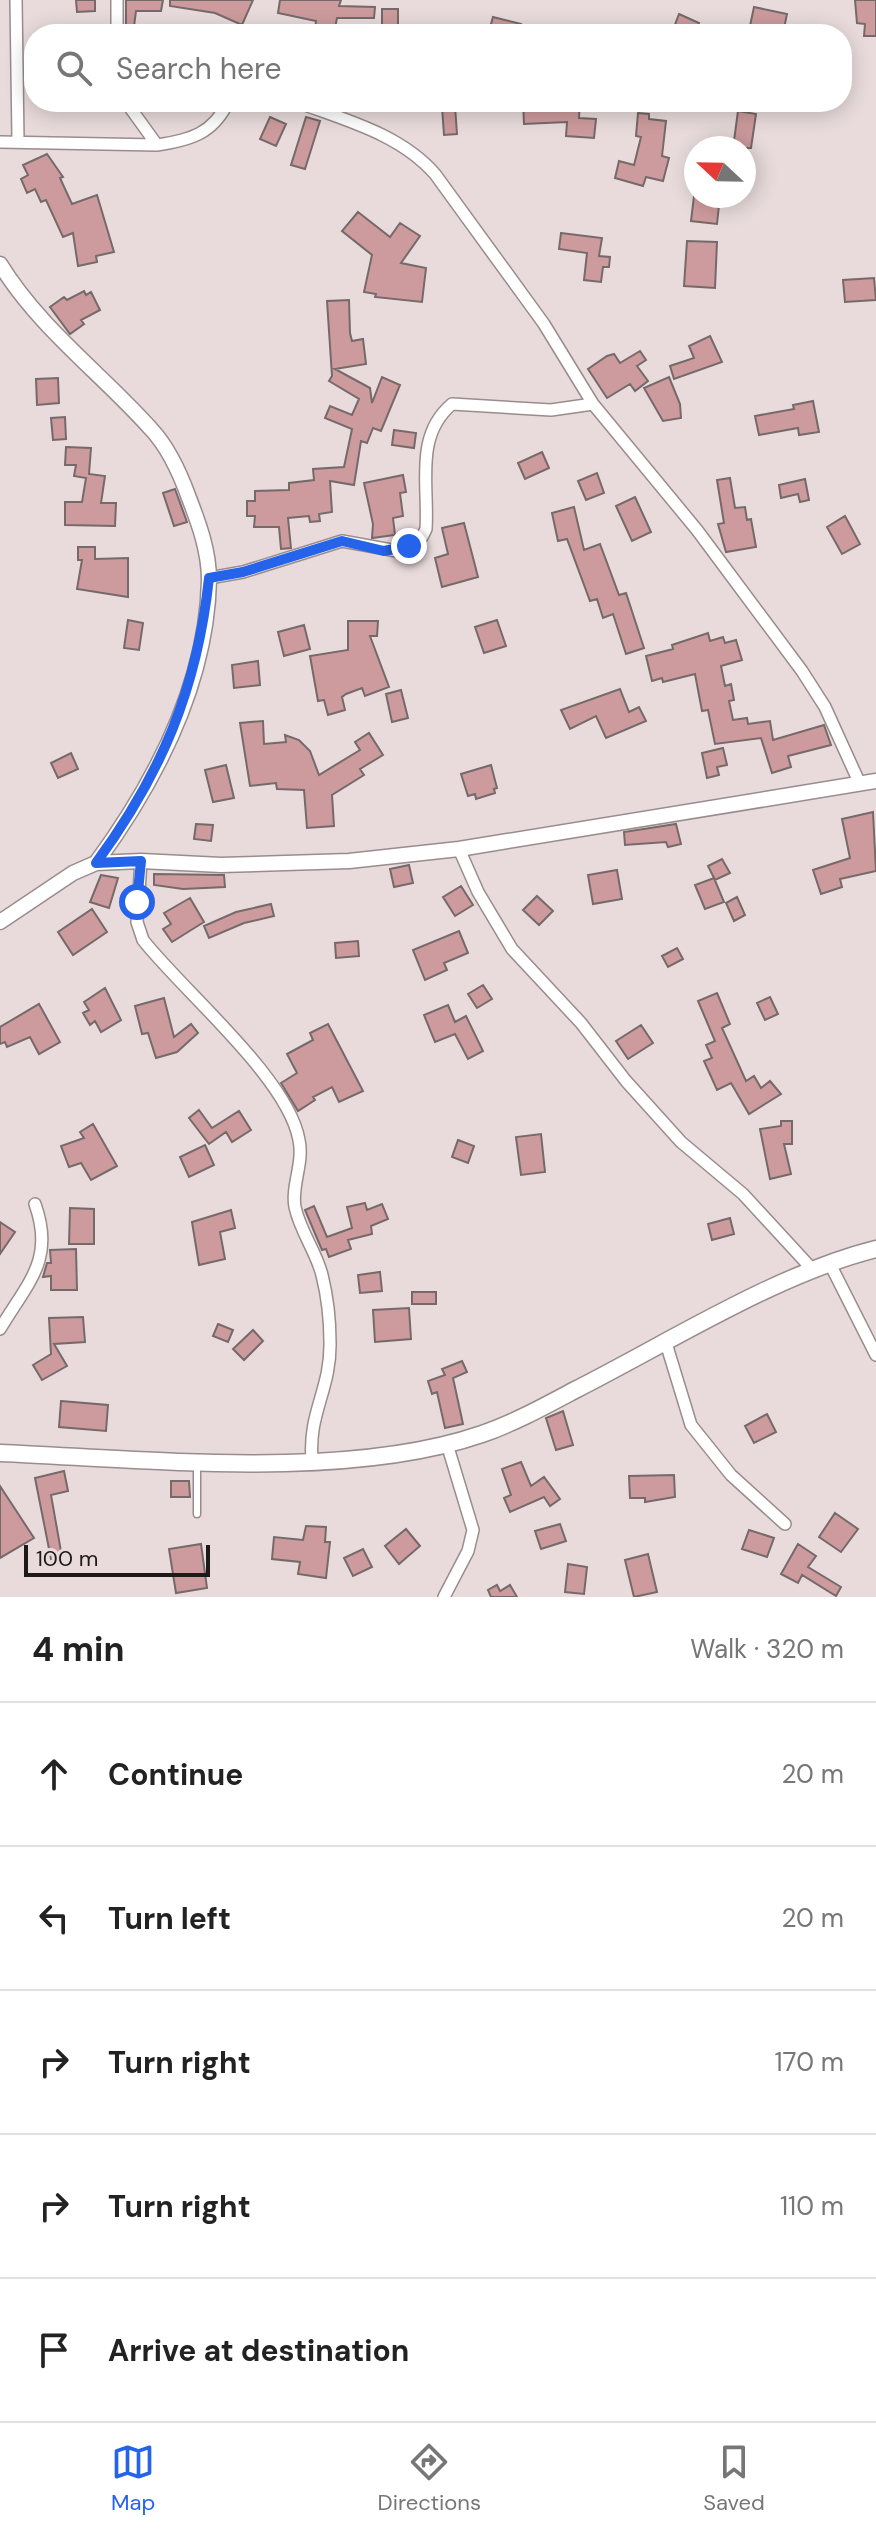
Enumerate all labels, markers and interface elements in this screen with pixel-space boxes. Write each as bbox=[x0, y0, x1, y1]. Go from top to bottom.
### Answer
search box bbox=[24, 24, 852, 112]
icon: search bbox=[52, 46, 96, 90]
text: Search here bbox=[116, 49, 282, 88]
north arrow bbox=[684, 136, 756, 208]
route end bbox=[391, 528, 427, 564]
route start bbox=[119, 884, 155, 920]
scale bar bbox=[24, 1541, 210, 1577]
text: 100 m bbox=[36, 1544, 98, 1573]
text: 4 min bbox=[32, 1627, 124, 1672]
text: Walk · 320 m bbox=[690, 1632, 844, 1666]
icon: ahead bbox=[32, 1752, 76, 1796]
text: Continue bbox=[108, 1755, 243, 1794]
text: 20 m bbox=[781, 1757, 844, 1791]
icon: left bbox=[32, 1896, 76, 1940]
text: Turn left bbox=[108, 1899, 231, 1938]
text: 20 m bbox=[781, 1901, 844, 1935]
icon: right bbox=[32, 2040, 76, 2084]
text: Turn right bbox=[108, 2043, 251, 2082]
text: 170 m bbox=[775, 2045, 844, 2079]
icon: right bbox=[32, 2184, 76, 2228]
text: Turn right bbox=[108, 2187, 251, 2226]
text: 110 m bbox=[780, 2189, 844, 2223]
icon: arrive bbox=[32, 2328, 76, 2372]
text: Arrive at destination bbox=[108, 2331, 409, 2370]
tab: Map bbox=[111, 2440, 155, 2517]
tab: Directions bbox=[378, 2440, 481, 2517]
tab: Saved bbox=[703, 2440, 765, 2517]

